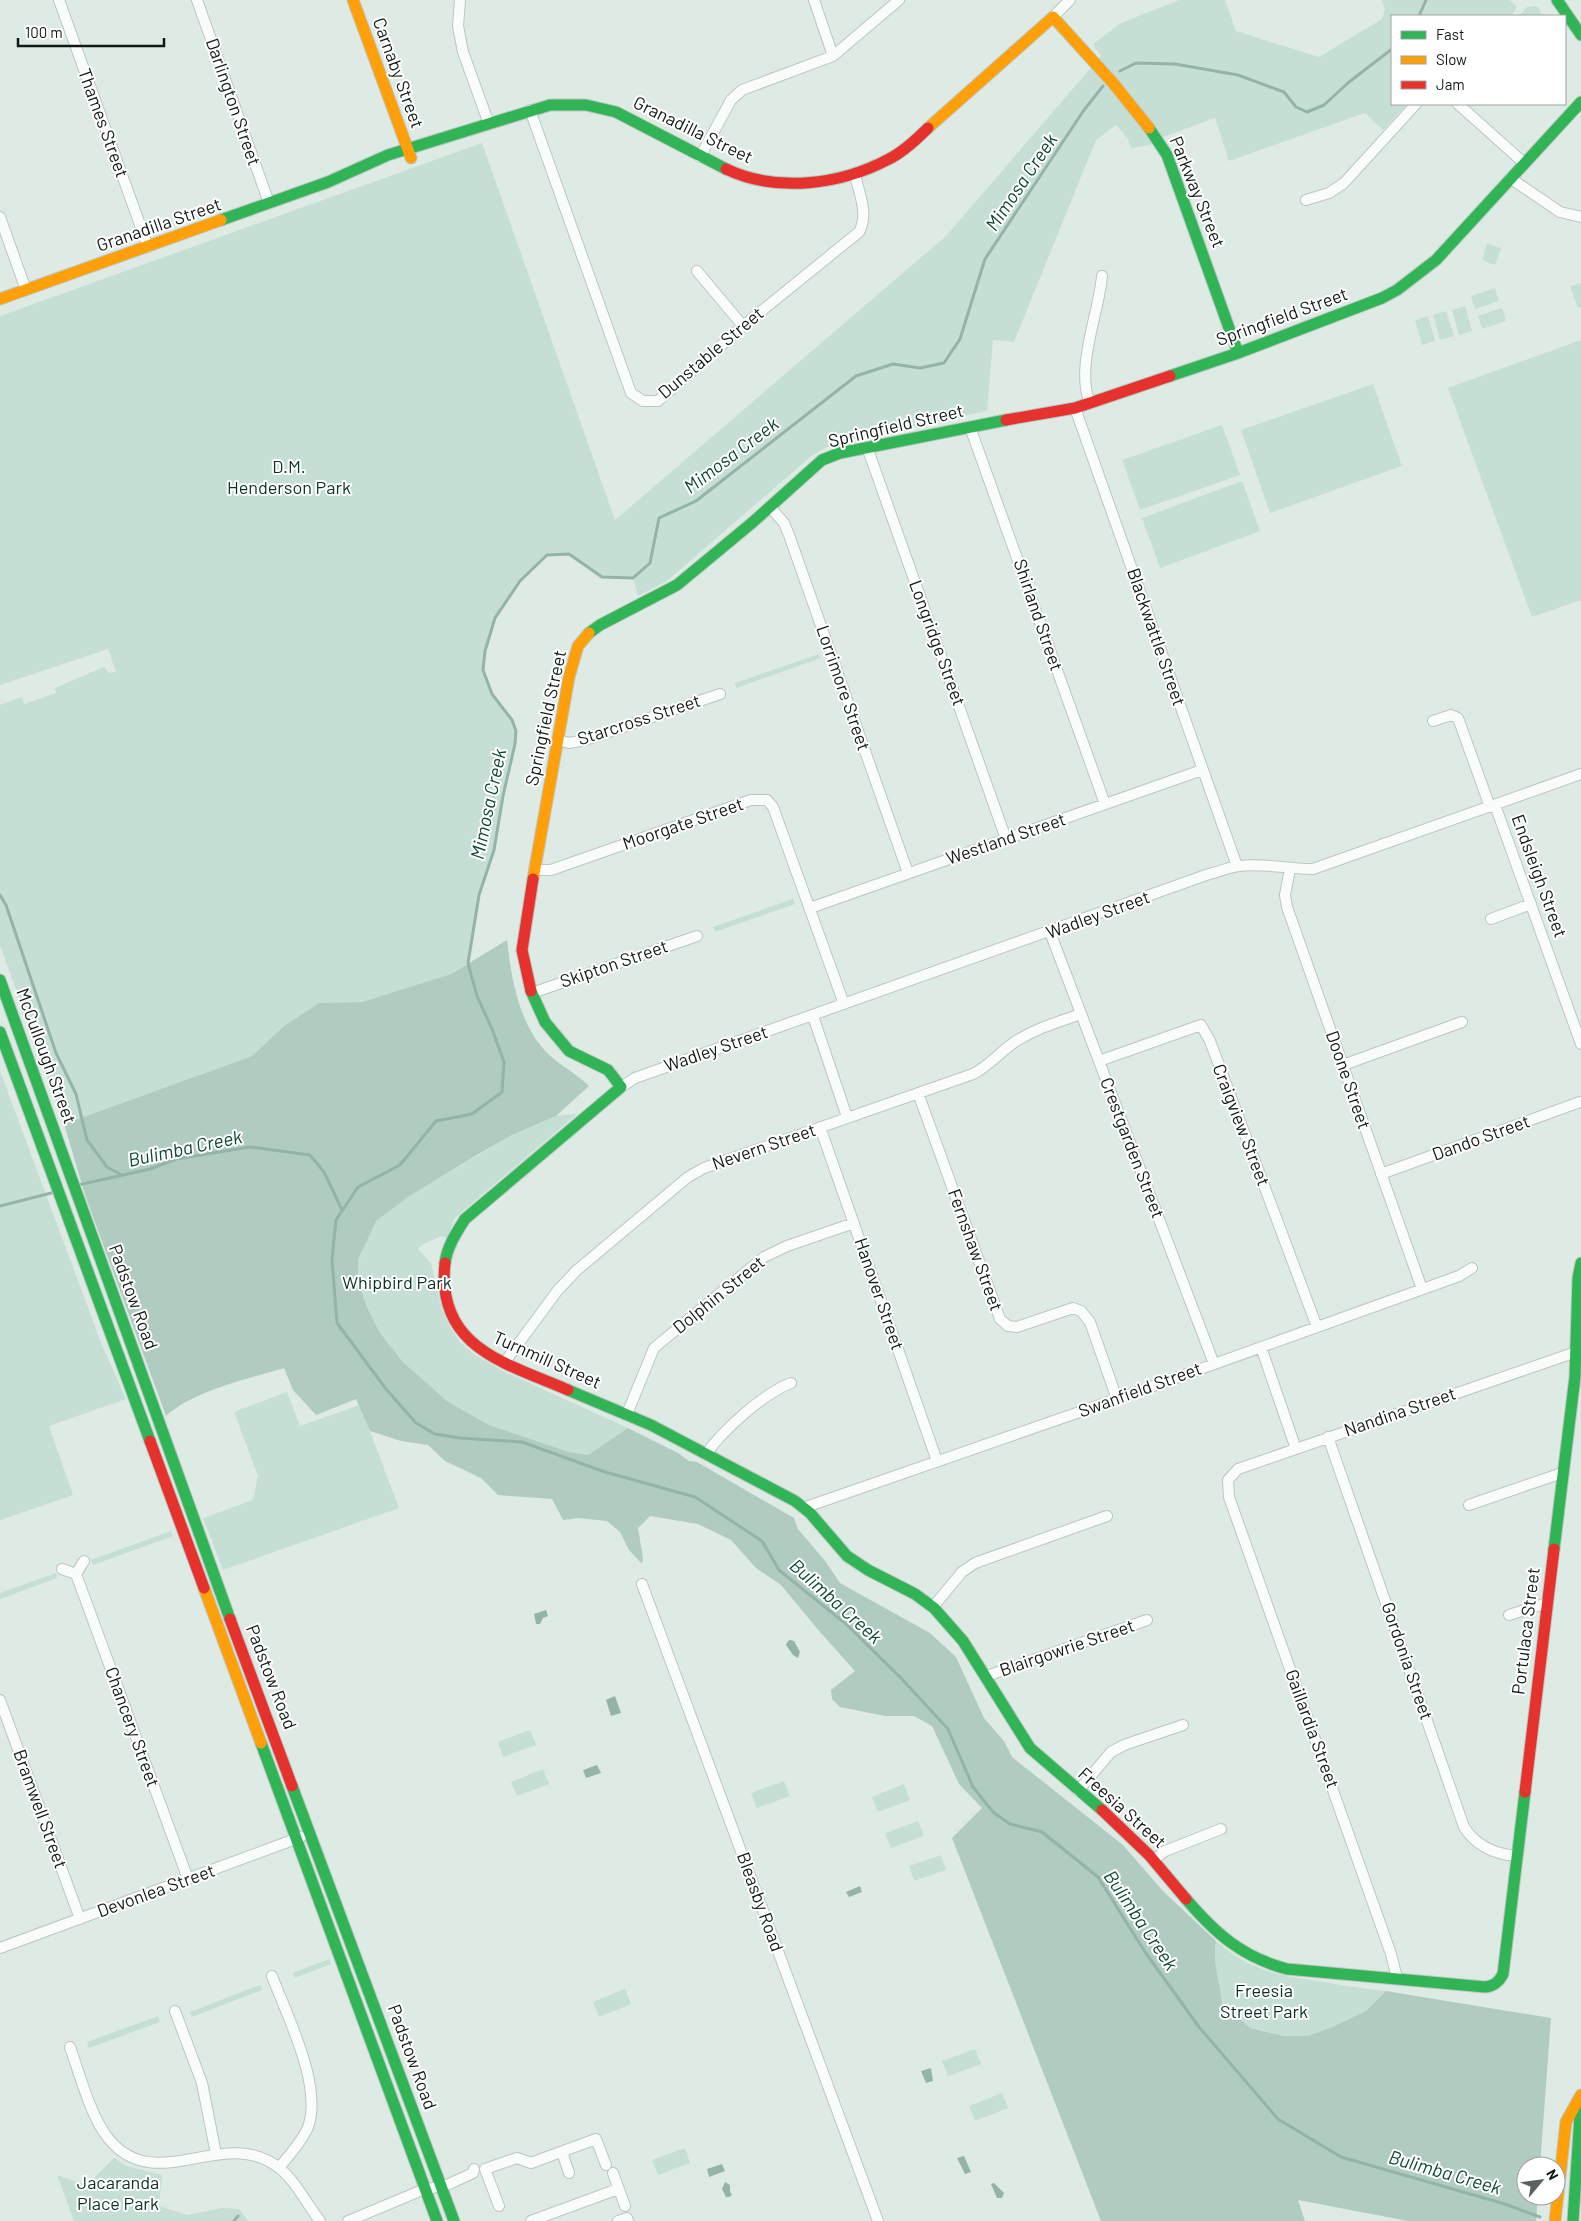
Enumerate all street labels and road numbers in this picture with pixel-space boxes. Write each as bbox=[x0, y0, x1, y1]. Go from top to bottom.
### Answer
street label: Carnaby Street bbox=[369, 14, 429, 131]
street label: Darlington Street bbox=[202, 35, 266, 168]
street label: Thames Street bbox=[74, 65, 134, 180]
street label: Granadilla Street bbox=[630, 91, 757, 168]
street label: Parkway Street bbox=[1166, 133, 1230, 251]
street label: Granadilla Street bbox=[93, 192, 224, 256]
street label: Springfield Street bbox=[1213, 282, 1350, 350]
street label: Dunstable Street bbox=[653, 302, 768, 403]
street label: Springfield Street bbox=[826, 399, 966, 451]
street label: Shirland Street bbox=[1010, 556, 1068, 673]
street label: Blackwattle Street bbox=[1123, 565, 1191, 709]
street label: Longridge Street bbox=[905, 577, 971, 709]
street label: Lorrimore Street bbox=[812, 622, 876, 753]
street label: Springfield Street bbox=[520, 648, 570, 788]
street label: Starcross Street bbox=[574, 689, 703, 749]
street label: Moorgate Street bbox=[619, 792, 746, 854]
street label: Westland Street bbox=[943, 807, 1068, 869]
street label: Endsleigh Street bbox=[1507, 811, 1572, 940]
street label: Wadley Street bbox=[1043, 885, 1152, 943]
street label: Skipton Street bbox=[557, 934, 670, 992]
street label: McCullough Street bbox=[12, 985, 82, 1126]
street label: Wadley Street bbox=[661, 1020, 771, 1076]
street label: Doone Street bbox=[1322, 1028, 1376, 1132]
street label: Craigview Street bbox=[1209, 1060, 1275, 1189]
street label: Crestgarden Street bbox=[1096, 1074, 1170, 1221]
street label: Dando Street bbox=[1429, 1109, 1532, 1165]
street label: Nevern Street bbox=[709, 1118, 818, 1174]
street label: Fernshaw Street bbox=[944, 1186, 1008, 1314]
street label: Hanover Street bbox=[850, 1235, 909, 1353]
street label: Padstow Road bbox=[105, 1241, 163, 1352]
street label: Dolphin Street bbox=[668, 1251, 769, 1338]
street label: Turnmill Street bbox=[490, 1325, 605, 1393]
street label: Swanfield Street bbox=[1075, 1357, 1204, 1422]
street label: Nandina Street bbox=[1341, 1382, 1459, 1441]
street label: Portulaca Street bbox=[1506, 1566, 1544, 1696]
street label: Gordonia Street bbox=[1377, 1599, 1438, 1722]
street label: Blairgowrie Street bbox=[996, 1614, 1137, 1680]
street label: Padstow Road bbox=[242, 1621, 302, 1732]
street label: Chancery Street bbox=[101, 1664, 165, 1790]
street label: Gaillardia Street bbox=[1281, 1666, 1345, 1791]
street label: Bramwell Street bbox=[9, 1746, 73, 1871]
street label: Freesia Street bbox=[1074, 1762, 1171, 1852]
street label: Bleasby Road bbox=[733, 1849, 789, 1954]
street label: Devonlea Street bbox=[94, 1859, 218, 1922]
street label: Padstow Road bbox=[384, 2001, 442, 2112]

